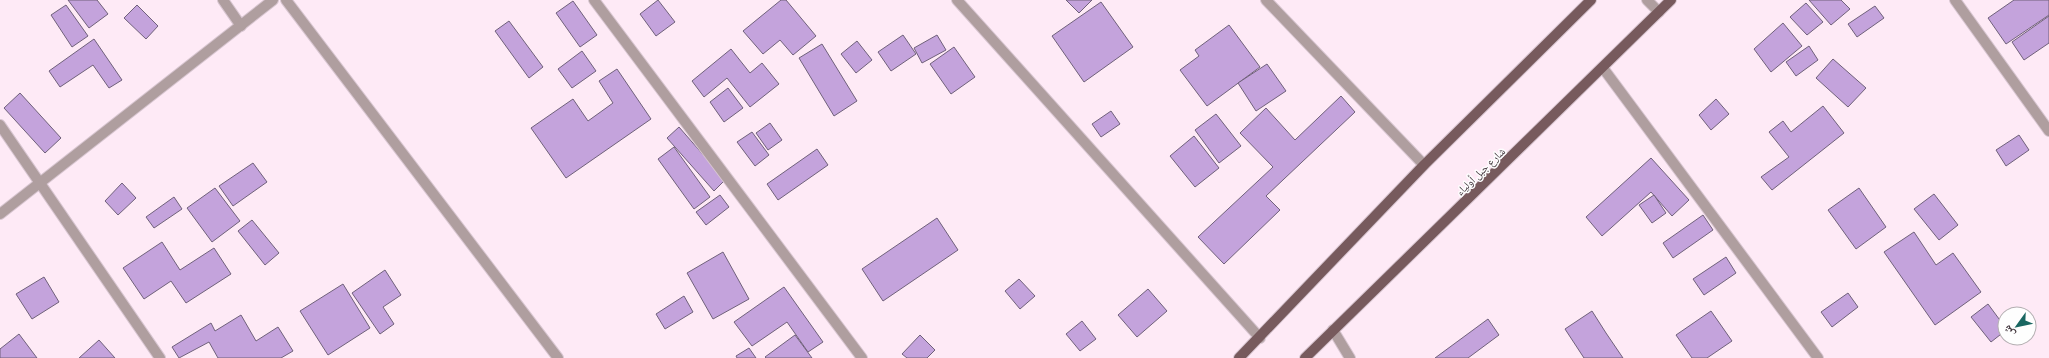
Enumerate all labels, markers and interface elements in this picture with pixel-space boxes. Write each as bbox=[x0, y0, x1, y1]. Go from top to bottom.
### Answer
street label: شارع جبل أولياء bbox=[1453, 144, 1508, 199]
north arrow bbox=[1997, 306, 2037, 346]
text: ش bbox=[1999, 322, 2019, 340]

